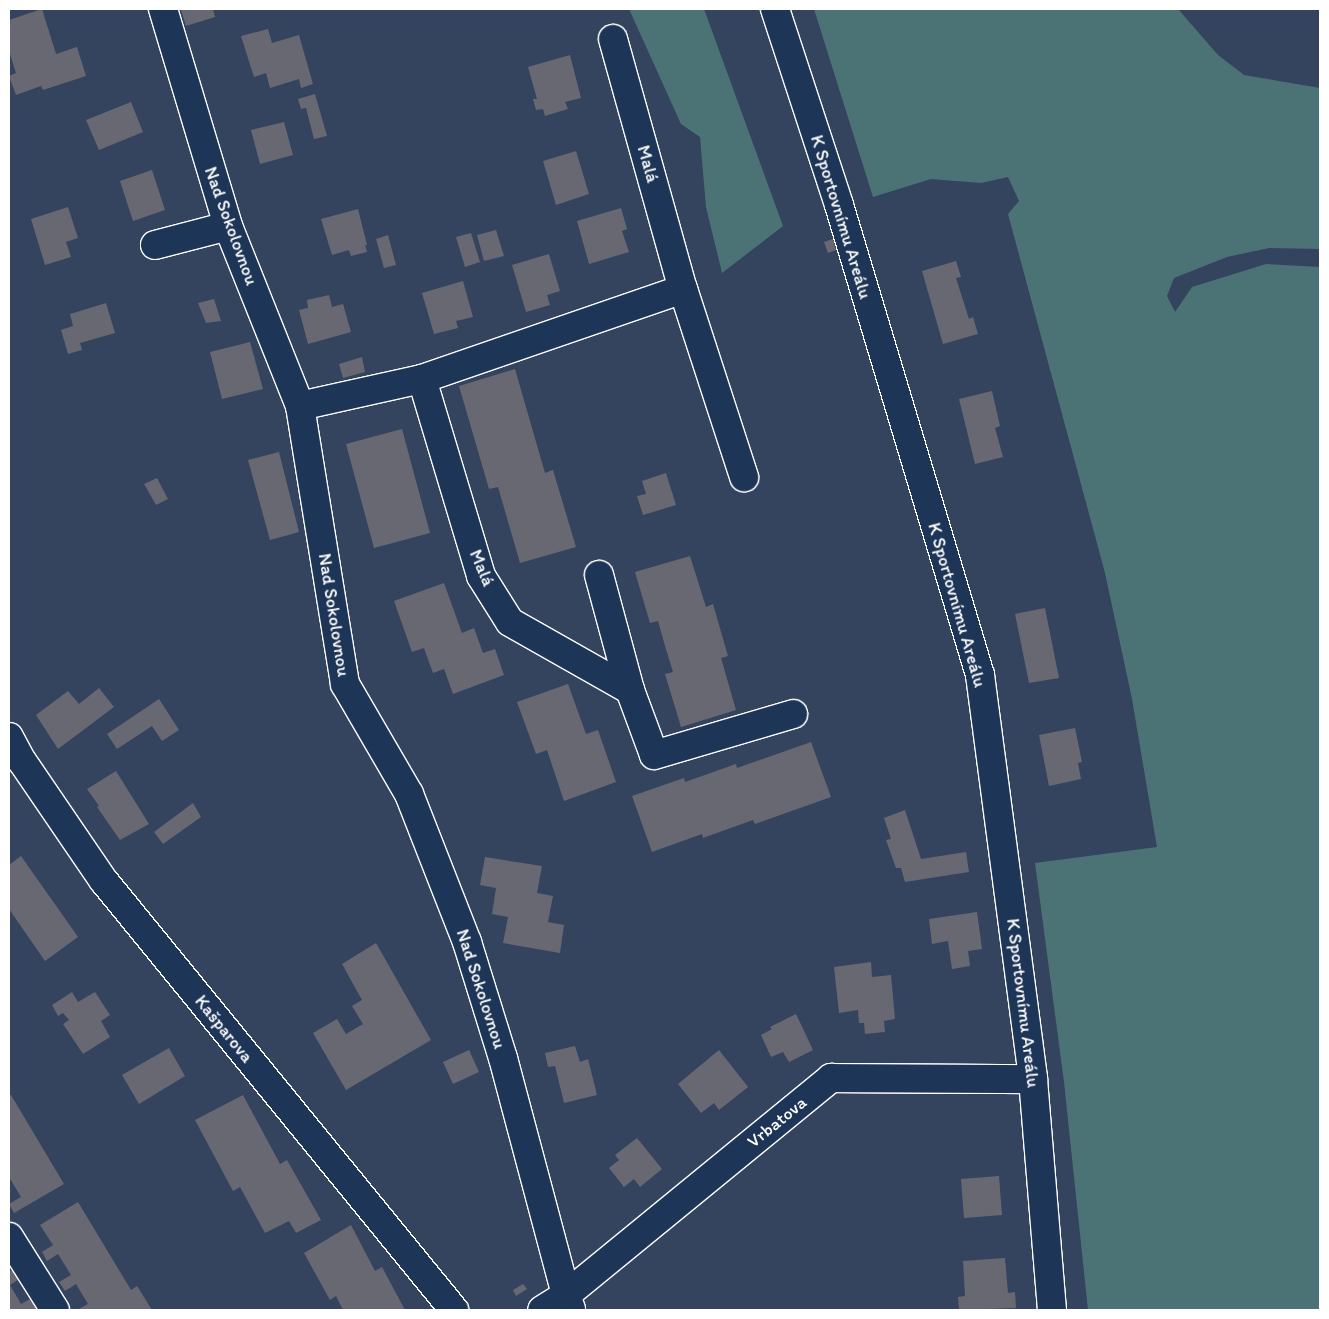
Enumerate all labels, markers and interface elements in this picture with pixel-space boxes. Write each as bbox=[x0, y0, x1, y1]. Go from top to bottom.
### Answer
street label: K Sportovnímu Areálu bbox=[806, 132, 876, 302]
street label: Malá bbox=[632, 143, 664, 185]
street label: Nad Sokolovnou bbox=[199, 164, 263, 288]
street label: K Sportovnímu Areálu bbox=[923, 520, 991, 690]
street label: Malá bbox=[465, 546, 499, 590]
street label: Nad Sokolovnou bbox=[314, 552, 354, 678]
street label: K Sportovnímu Areálu bbox=[1002, 917, 1044, 1089]
street label: Nad Sokolovnou bbox=[451, 926, 511, 1052]
street label: Kašparova bbox=[190, 991, 258, 1067]
street label: Vrbatova bbox=[743, 1092, 811, 1152]

